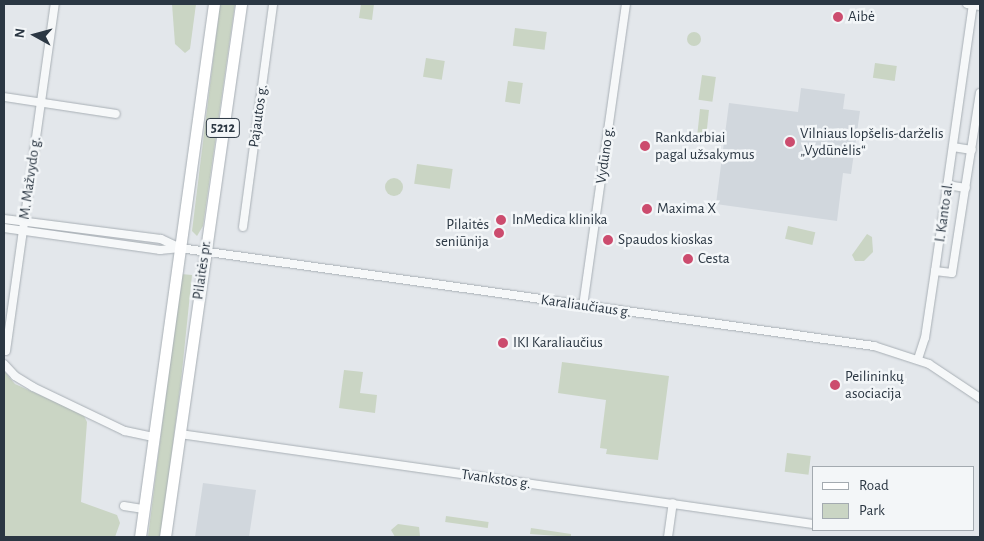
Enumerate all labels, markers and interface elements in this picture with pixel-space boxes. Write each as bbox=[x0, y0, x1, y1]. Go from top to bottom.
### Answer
place label: Aibė bbox=[848, 8, 875, 26]
north arrow bbox=[10, 10, 60, 60]
marker: Aibė bbox=[832, 11, 844, 23]
text: N bbox=[13, 27, 28, 39]
street label: Pajautos g. bbox=[245, 83, 271, 149]
road number: 5212 bbox=[206, 116, 240, 140]
place label: Vilniaus lopšelis-darželis „Vydūnėlis“ bbox=[800, 124, 944, 159]
street label: Vydūno g. bbox=[592, 125, 618, 185]
place label: Rankdarbiai pagal užsakymus bbox=[655, 128, 755, 163]
street label: M. Mažvydo g. bbox=[15, 135, 45, 221]
marker: Vilniaus lopšelis-darželis „Vydūnėlis“ bbox=[784, 136, 796, 148]
marker: Rankdarbiai pagal užsakymus bbox=[639, 140, 651, 152]
street label: I. Kanto al. bbox=[931, 181, 957, 243]
place label: Maxima X bbox=[657, 200, 716, 218]
marker: Maxima X bbox=[641, 203, 653, 215]
place label: InMedica klinika bbox=[512, 211, 608, 229]
marker: InMedica klinika bbox=[494, 213, 508, 227]
place label: Pilaitės seniūnija bbox=[435, 215, 489, 250]
marker: Pilaitės seniūnija bbox=[493, 227, 505, 239]
place label: Spaudos kioskas bbox=[618, 231, 713, 249]
marker: Spaudos kioskas bbox=[602, 234, 614, 246]
street label: Pilaitės pr. bbox=[189, 239, 215, 301]
place label: Cesta bbox=[698, 250, 730, 268]
marker: Cesta bbox=[682, 253, 694, 265]
street label: Karaliaučiaus g. bbox=[540, 291, 632, 321]
place label: IKI Karaliaučius bbox=[513, 334, 603, 352]
marker: IKI Karaliaučius bbox=[497, 337, 509, 349]
place label: Peilininkų asociacija bbox=[845, 367, 904, 402]
marker: Peilininkų asociacija bbox=[829, 379, 841, 391]
street label: Tvankstos g. bbox=[460, 465, 532, 493]
legend bbox=[812, 466, 974, 531]
text: Road bbox=[859, 478, 889, 493]
text: Park bbox=[859, 503, 885, 518]

